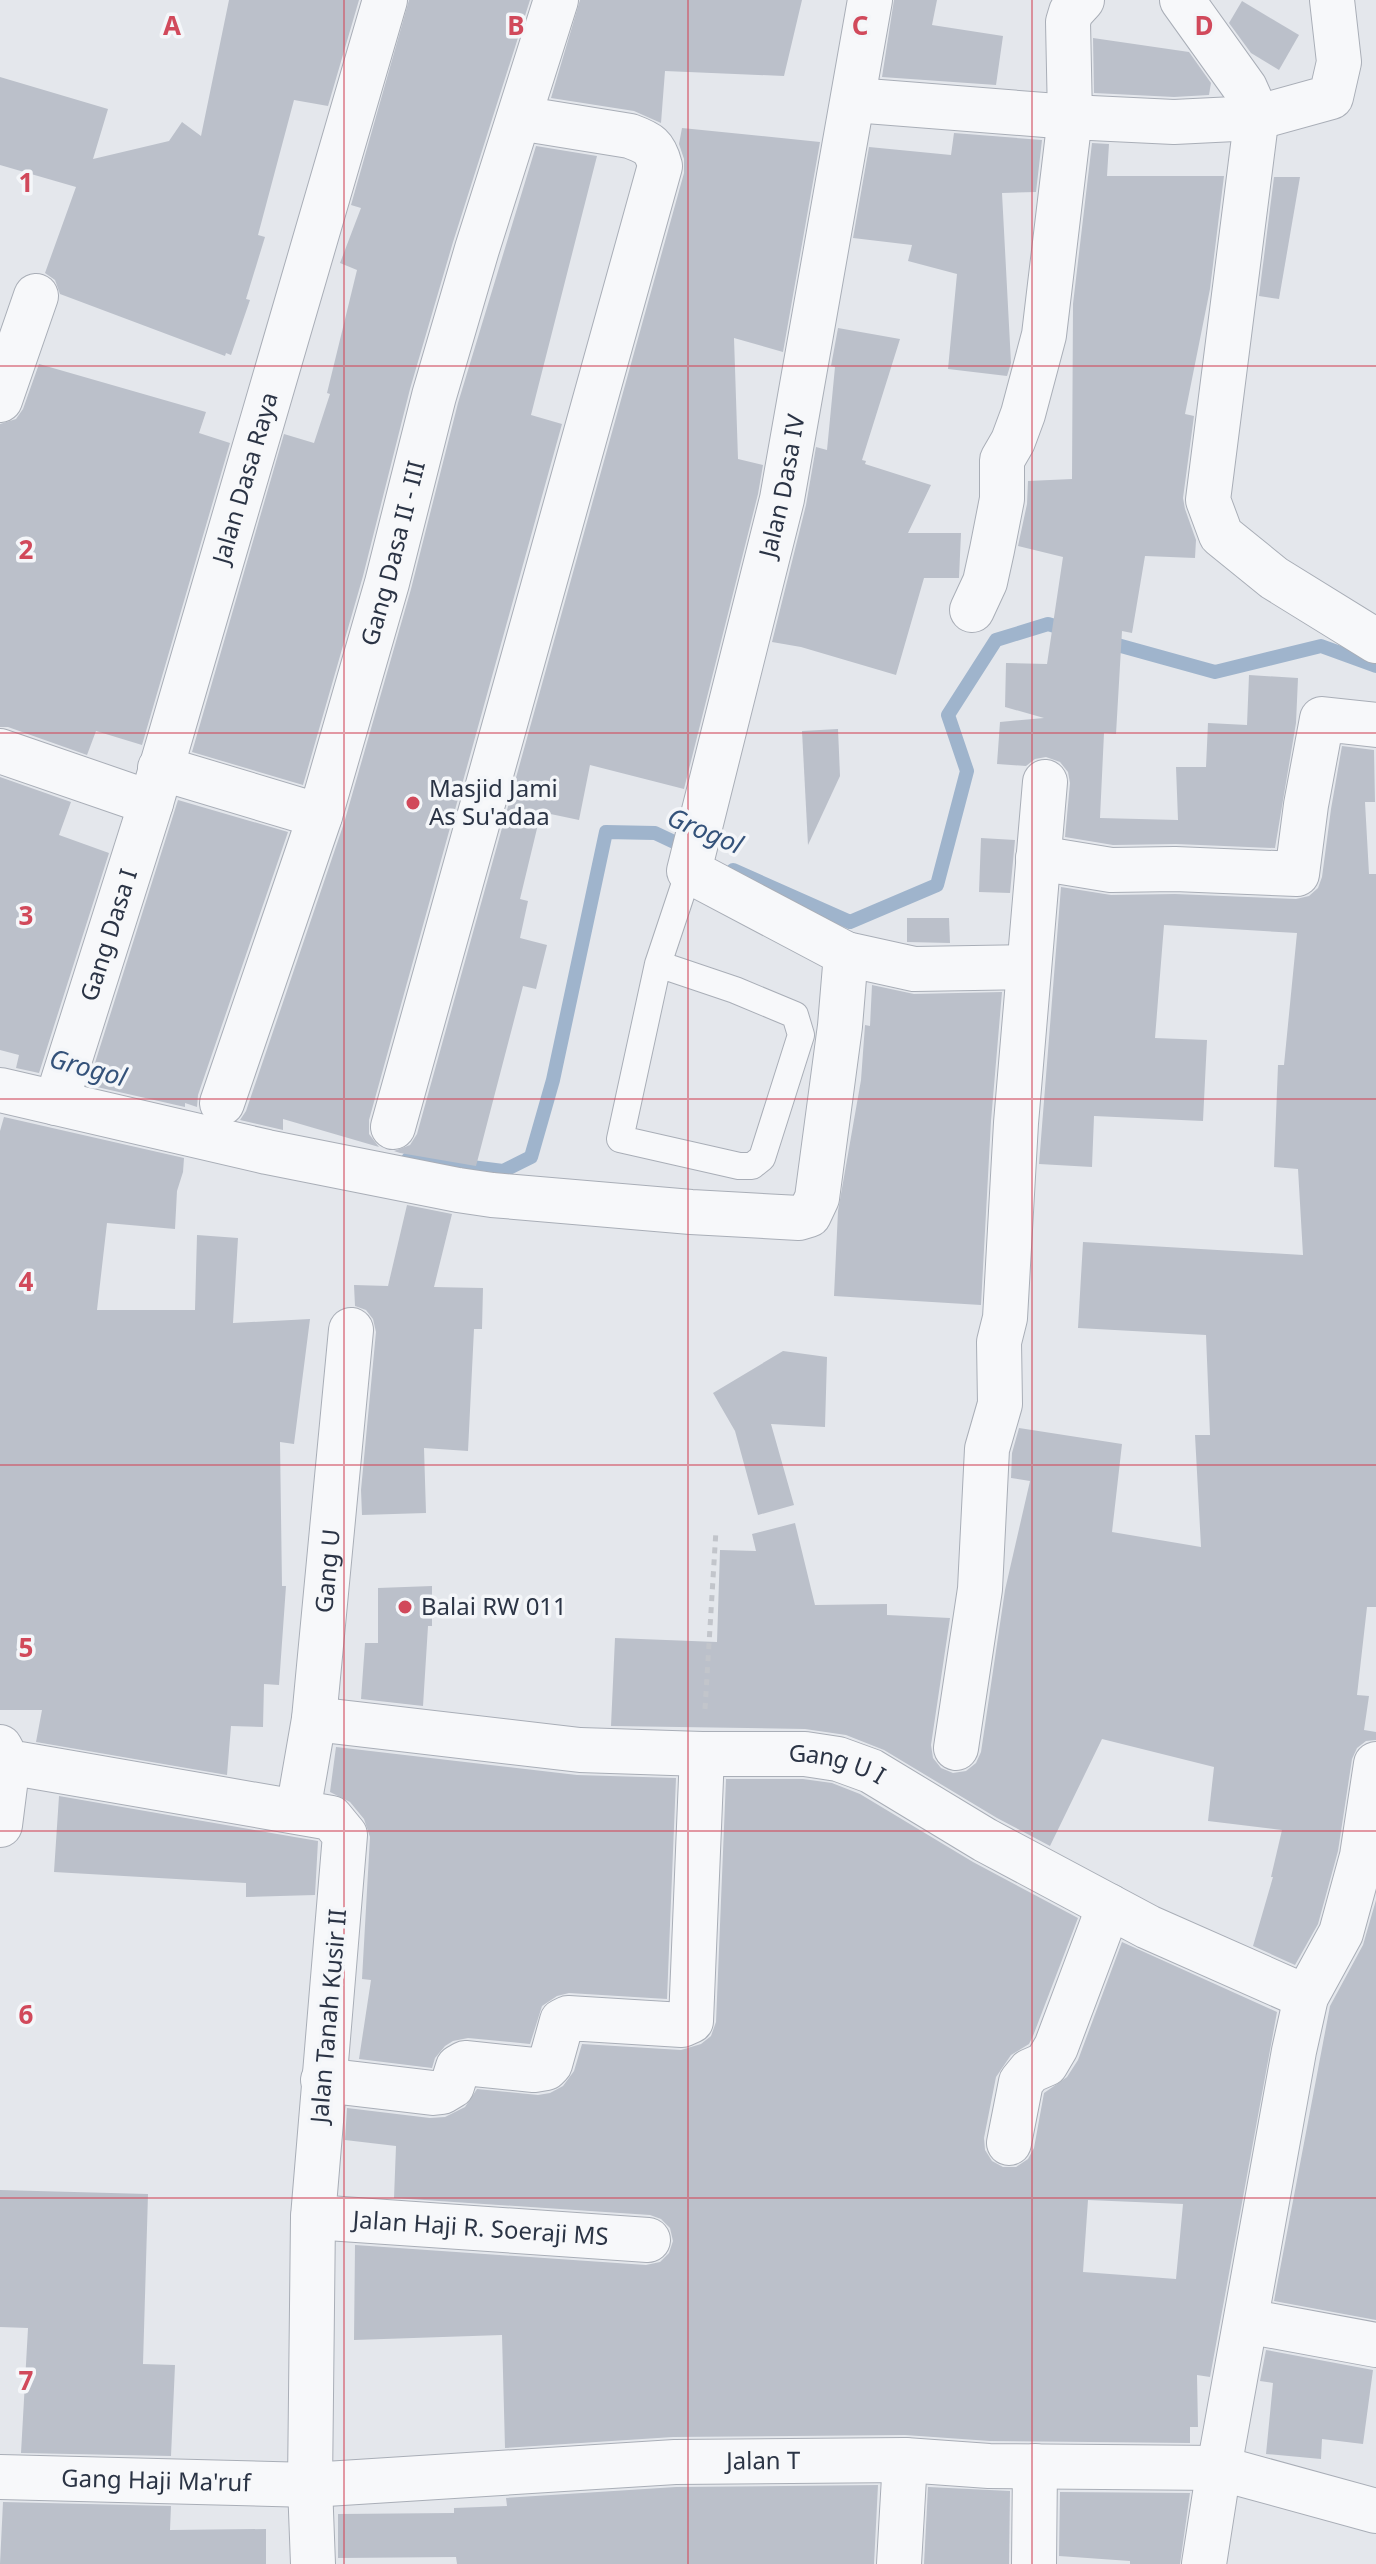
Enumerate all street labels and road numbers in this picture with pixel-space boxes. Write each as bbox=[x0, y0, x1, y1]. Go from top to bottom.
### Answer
street label: Jalan Dasa Raya bbox=[203, 388, 285, 569]
street label: Jalan Dasa IV bbox=[750, 411, 812, 563]
street label: Gang Dasa II - III bbox=[352, 457, 432, 649]
street label: Gang Dasa I bbox=[71, 864, 144, 1005]
street label: Gang U bbox=[306, 1527, 347, 1614]
street label: Gang U I bbox=[789, 1736, 892, 1791]
street label: Jalan Tanah Kusir II bbox=[302, 1907, 353, 2126]
street label: Jalan Haji R. Soeraji MS bbox=[350, 2202, 610, 2252]
street label: Jalan T bbox=[724, 2443, 801, 2477]
street label: Gang Haji Ma'ruf bbox=[61, 2461, 253, 2499]

